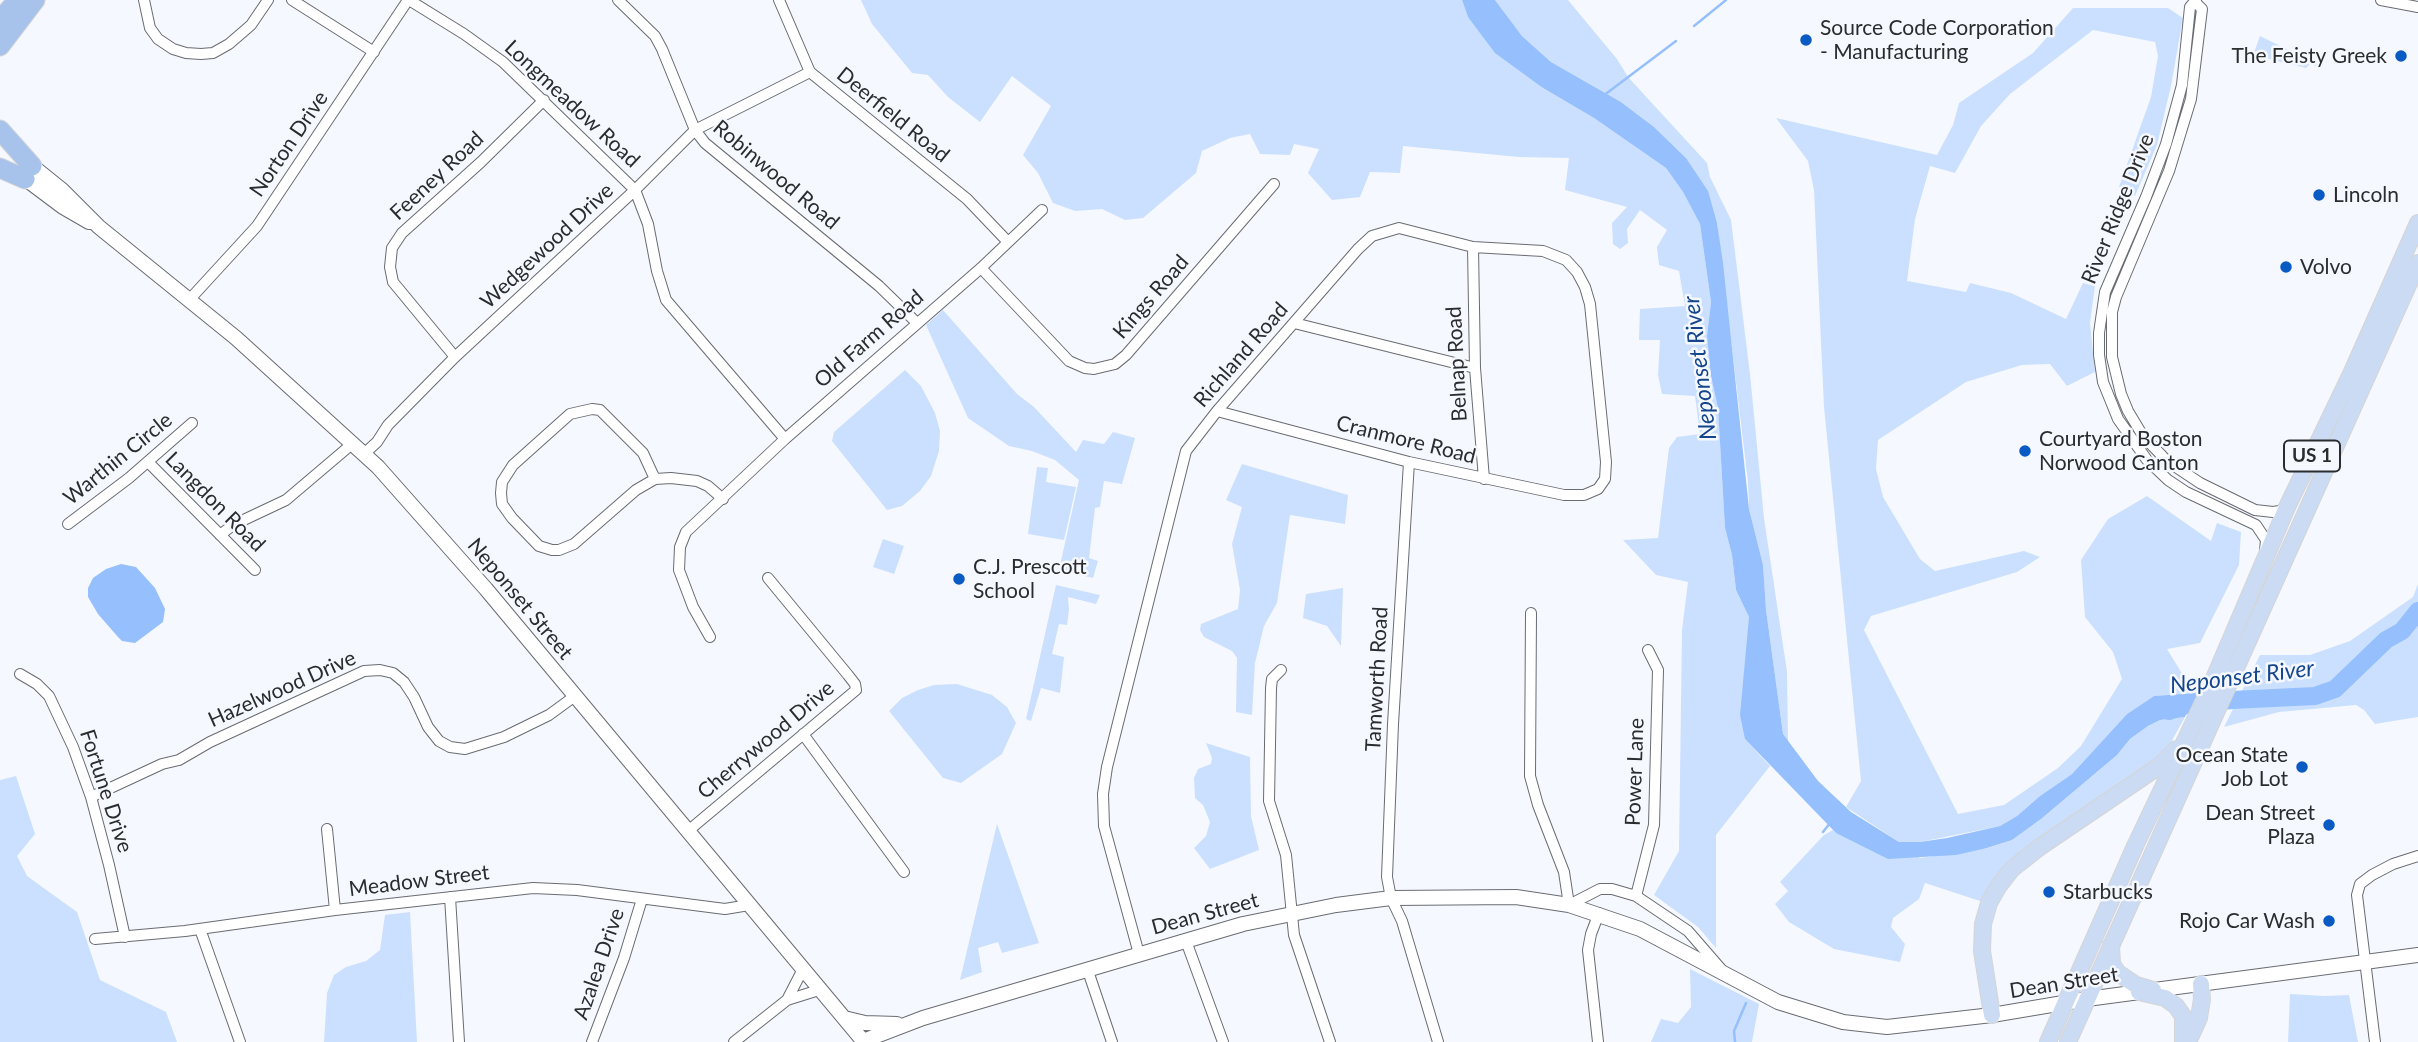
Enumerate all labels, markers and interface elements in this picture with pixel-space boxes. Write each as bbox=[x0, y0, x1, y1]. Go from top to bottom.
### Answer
place label: Source Code Corporation - Manufacturing bbox=[1820, 15, 2054, 65]
marker: Source Code Corporation - Manufacturing bbox=[1798, 32, 1814, 48]
street label: Longmeadow Road bbox=[499, 35, 645, 173]
place label: The Feisty Greek bbox=[2231, 43, 2387, 69]
marker: The Feisty Greek bbox=[2393, 48, 2409, 64]
street label: Deerfield Road bbox=[832, 62, 954, 168]
street label: Norton Drive bbox=[244, 86, 334, 202]
street label: Robinwood Road bbox=[708, 115, 844, 235]
street label: Feeney Road bbox=[385, 126, 489, 226]
street label: River Ridge Drive bbox=[2076, 130, 2160, 288]
street label: Wedgewood Drive bbox=[475, 178, 619, 314]
place label: Lincoln bbox=[2333, 182, 2399, 208]
marker: Lincoln bbox=[2311, 187, 2327, 203]
street label: Kings Road bbox=[1108, 250, 1194, 344]
place label: Volvo bbox=[2300, 254, 2352, 280]
marker: Volvo bbox=[2278, 259, 2294, 275]
street label: Old Farm Road bbox=[809, 285, 929, 393]
water label: Neponset River bbox=[1677, 294, 1723, 442]
street label: Richland Road bbox=[1189, 297, 1293, 413]
street label: Belnap Road bbox=[1441, 306, 1473, 422]
street label: Warthin Circle bbox=[59, 408, 177, 510]
street label: Cranmore Road bbox=[1334, 410, 1478, 470]
place label: Courtyard Boston Norwood Canton bbox=[2039, 426, 2203, 476]
road number: US 1 bbox=[2284, 440, 2340, 471]
marker: Courtyard Boston Norwood Canton bbox=[2017, 443, 2033, 459]
street label: Langdon Road bbox=[160, 447, 270, 557]
street label: Neponset Street bbox=[462, 533, 578, 665]
place label: C.J. Prescott School bbox=[973, 554, 1087, 604]
marker: C.J. Prescott School bbox=[951, 571, 967, 587]
street label: Tamworth Road bbox=[1361, 606, 1393, 752]
street label: Hazelwood Drive bbox=[204, 645, 360, 733]
water label: Neponset River bbox=[2168, 654, 2316, 700]
street label: Cherrywood Drive bbox=[693, 676, 839, 804]
street label: Power Lane bbox=[1621, 717, 1649, 827]
street label: Fortune Drive bbox=[74, 726, 138, 856]
place label: Ocean State Job Lot bbox=[2176, 742, 2288, 792]
marker: Ocean State Job Lot bbox=[2294, 759, 2310, 775]
place label: Dean Street Plaza bbox=[2205, 800, 2315, 850]
marker: Dean Street Plaza bbox=[2321, 817, 2337, 833]
street label: Meadow Street bbox=[347, 860, 491, 902]
place label: Starbucks bbox=[2063, 879, 2153, 905]
marker: Starbucks bbox=[2041, 884, 2057, 900]
street label: Dean Street bbox=[1149, 888, 1261, 940]
street label: Azalea Drive bbox=[568, 905, 630, 1023]
place label: Rojo Car Wash bbox=[2179, 908, 2315, 934]
marker: Rojo Car Wash bbox=[2321, 913, 2337, 929]
street label: Dean Street bbox=[2008, 962, 2120, 1004]

